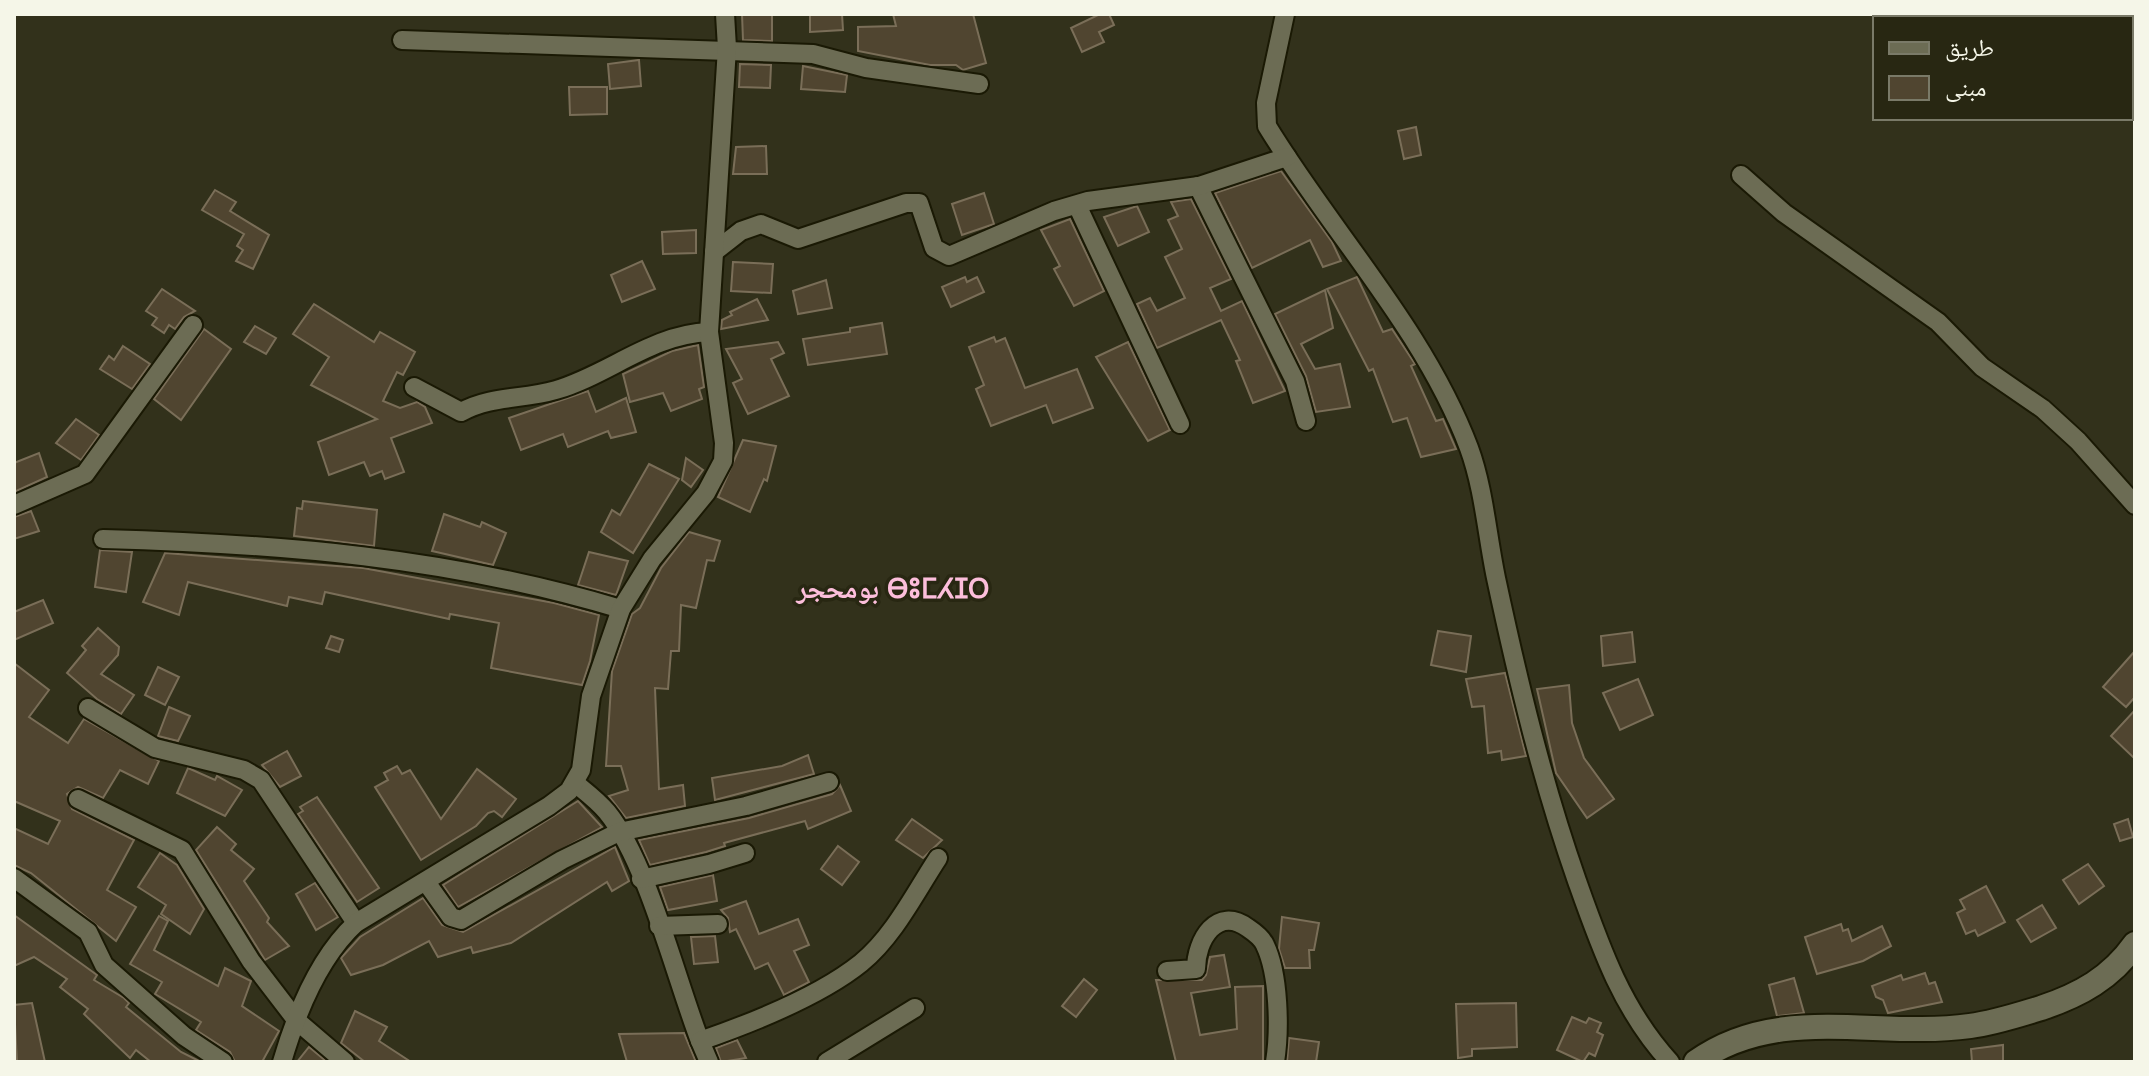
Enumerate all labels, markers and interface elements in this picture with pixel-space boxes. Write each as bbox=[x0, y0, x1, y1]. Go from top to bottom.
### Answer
legend bbox=[1873, 16, 2133, 120]
text: طريق bbox=[1945, 32, 1994, 62]
text: مبنى bbox=[1945, 72, 1986, 102]
district label: بومحجر ⴱⵓⵎⵃⵊⵔ bbox=[795, 570, 990, 605]

